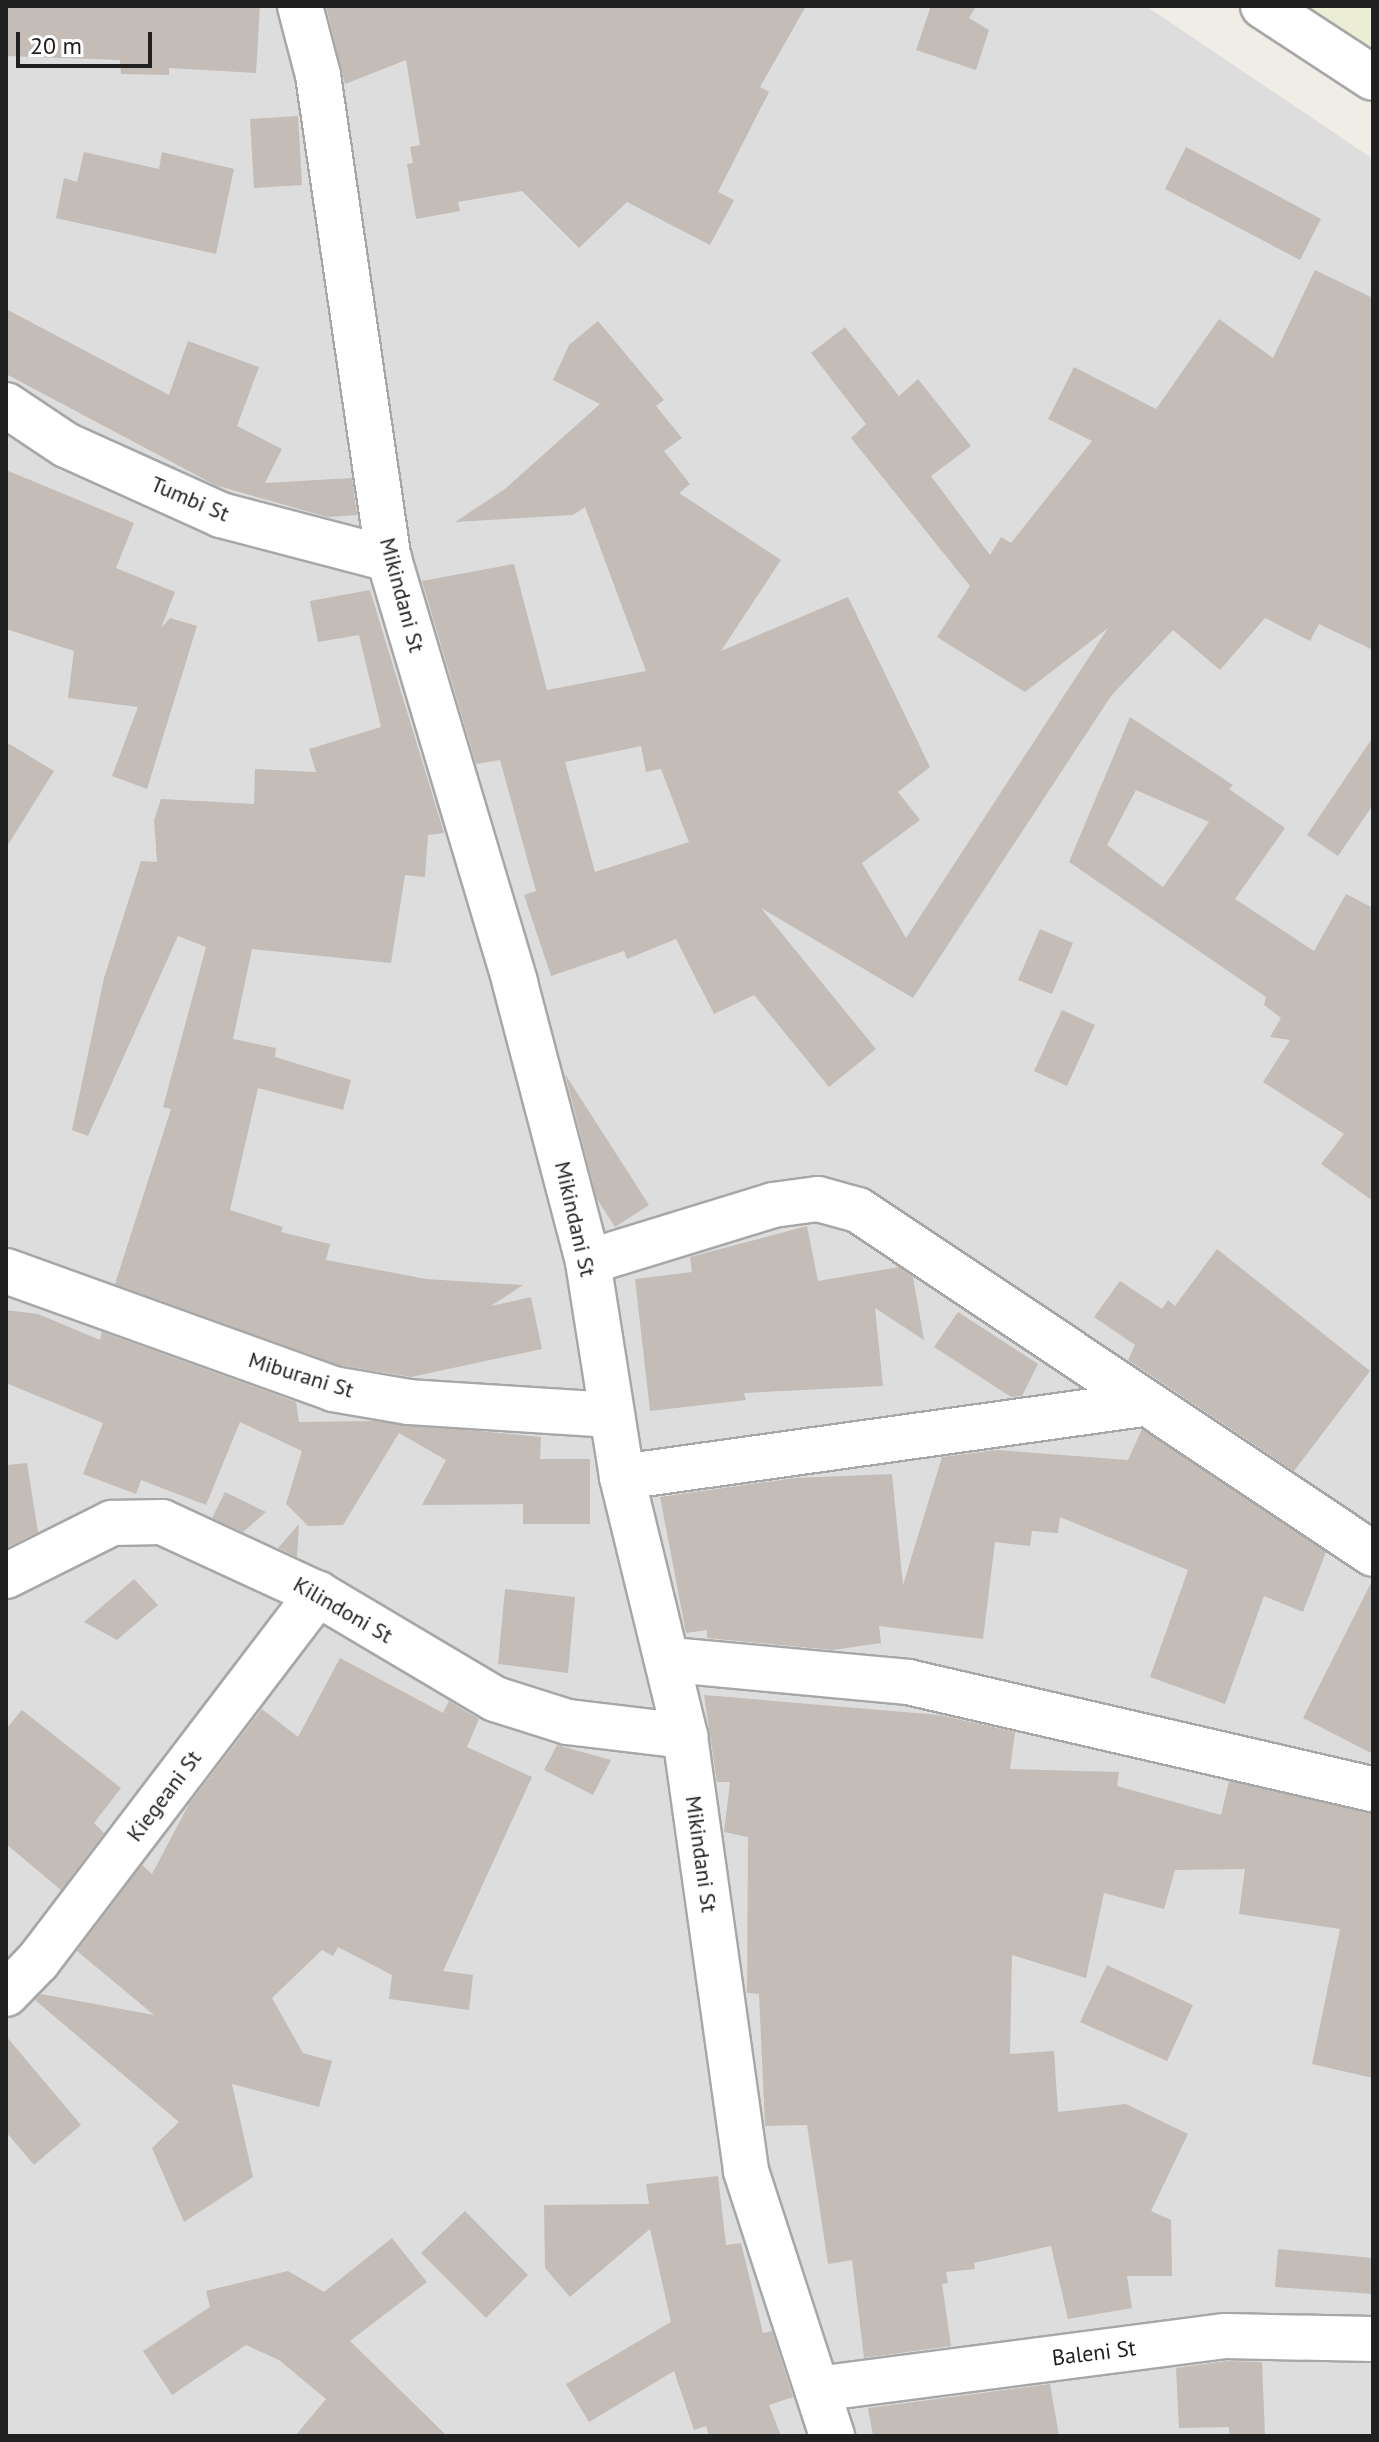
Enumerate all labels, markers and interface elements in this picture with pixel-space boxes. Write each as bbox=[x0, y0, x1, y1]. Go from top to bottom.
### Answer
scale bar bbox=[20, 16, 156, 66]
text: 20 m bbox=[30, 30, 82, 61]
street label: Tumbi St bbox=[147, 471, 233, 527]
street label: Mikindani St bbox=[374, 535, 430, 655]
street label: Mikindani St bbox=[549, 1159, 601, 1279]
street label: Miburani St bbox=[245, 1347, 357, 1403]
street label: Kilindoni St bbox=[289, 1571, 397, 1649]
street label: Kiegeani St bbox=[121, 1745, 207, 1847]
street label: Mikindani St bbox=[680, 1794, 722, 1914]
street label: Baleni St bbox=[1051, 2335, 1137, 2371]

